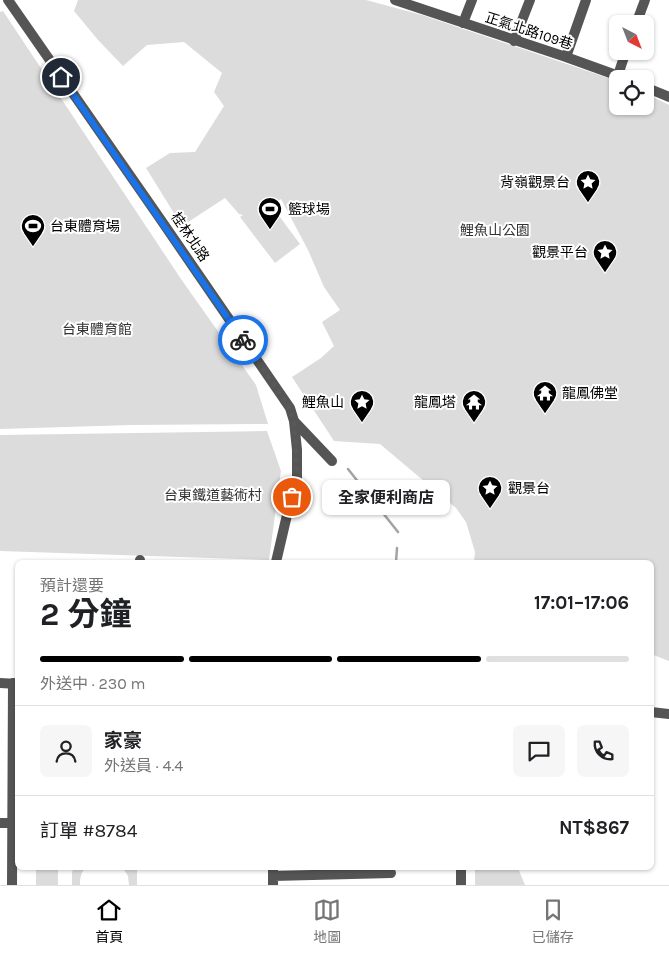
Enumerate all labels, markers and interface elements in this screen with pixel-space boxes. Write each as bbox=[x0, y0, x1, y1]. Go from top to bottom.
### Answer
street label: 正氣北路109巷 bbox=[483, 9, 575, 53]
north arrow bbox=[609, 15, 654, 60]
map controls bbox=[609, 15, 654, 115]
pin bbox=[40, 56, 82, 98]
icon: home bbox=[47, 63, 75, 91]
button: locate bbox=[609, 70, 654, 115]
place icon: 背嶺觀景台 bbox=[575, 169, 601, 203]
place label: 背嶺觀景台 bbox=[500, 174, 570, 191]
sports icon: 籃球場 bbox=[257, 196, 283, 230]
place label: 籃球場 bbox=[288, 201, 330, 218]
street label: 桂林北路 bbox=[167, 209, 213, 265]
sports icon: 台東體育場 bbox=[20, 213, 46, 247]
place label: 台東體育場 bbox=[50, 218, 120, 235]
park label: 鯉魚山公園 bbox=[460, 222, 530, 239]
place icon: 觀景平台 bbox=[592, 239, 618, 273]
place label: 觀景平台 bbox=[532, 244, 588, 261]
courier bbox=[218, 315, 268, 365]
park label: 台東體育館 bbox=[62, 321, 132, 338]
icon: bike bbox=[229, 326, 257, 354]
temple icon: 龍鳳佛堂 bbox=[532, 380, 558, 414]
place label: 龍鳳佛堂 bbox=[562, 385, 618, 402]
place icon: 鯉魚山 bbox=[349, 389, 375, 423]
temple icon: 龍鳳塔 bbox=[461, 389, 487, 423]
place label: 鯉魚山 bbox=[302, 394, 344, 411]
place label: 龍鳳塔 bbox=[414, 394, 456, 411]
place icon: 觀景台 bbox=[477, 475, 503, 509]
pin bbox=[271, 476, 313, 518]
callout: 全家便利商店 bbox=[322, 480, 450, 514]
place label: 觀景台 bbox=[508, 480, 550, 497]
icon: bag bbox=[278, 483, 306, 511]
park label: 台東鐵道藝術村 bbox=[164, 487, 262, 504]
text: 全家便利商店 bbox=[338, 488, 434, 507]
text: 預計還要 bbox=[40, 576, 104, 595]
text: 17:01–17:06 bbox=[534, 592, 629, 614]
text: 2 分鐘 bbox=[40, 596, 131, 633]
text: 外送中 · 230 m bbox=[40, 674, 145, 693]
button: person bbox=[40, 725, 92, 777]
button: chat bbox=[513, 725, 565, 777]
button: phone bbox=[577, 725, 629, 777]
text: 家豪 bbox=[104, 730, 142, 752]
text: 外送員 · 4.4 bbox=[104, 756, 183, 775]
text: NT$867 bbox=[559, 817, 629, 839]
text: 訂單 #8784 bbox=[40, 820, 137, 842]
tab: 首頁 bbox=[95, 896, 123, 946]
tab: 地圖 bbox=[313, 896, 341, 946]
tab: 已儲存 bbox=[532, 896, 574, 946]

